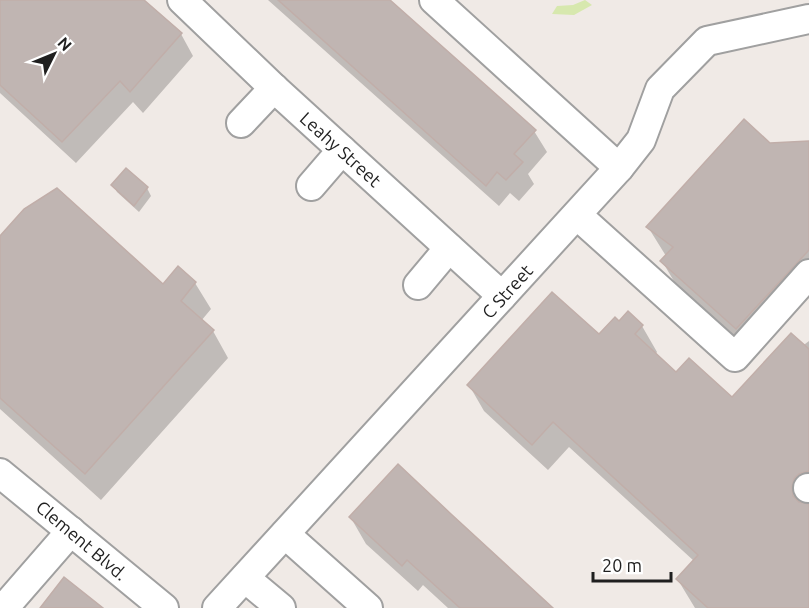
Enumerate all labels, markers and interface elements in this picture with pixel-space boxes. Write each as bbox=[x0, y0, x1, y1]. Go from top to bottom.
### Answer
north arrow bbox=[24, 24, 84, 84]
text: N bbox=[54, 33, 76, 54]
street label: Leahy Street bbox=[297, 108, 385, 190]
street label: C Street bbox=[478, 260, 536, 322]
street label: Clement Blvd. bbox=[32, 496, 132, 584]
scale bar bbox=[593, 545, 671, 583]
text: 20 m bbox=[602, 555, 642, 575]

